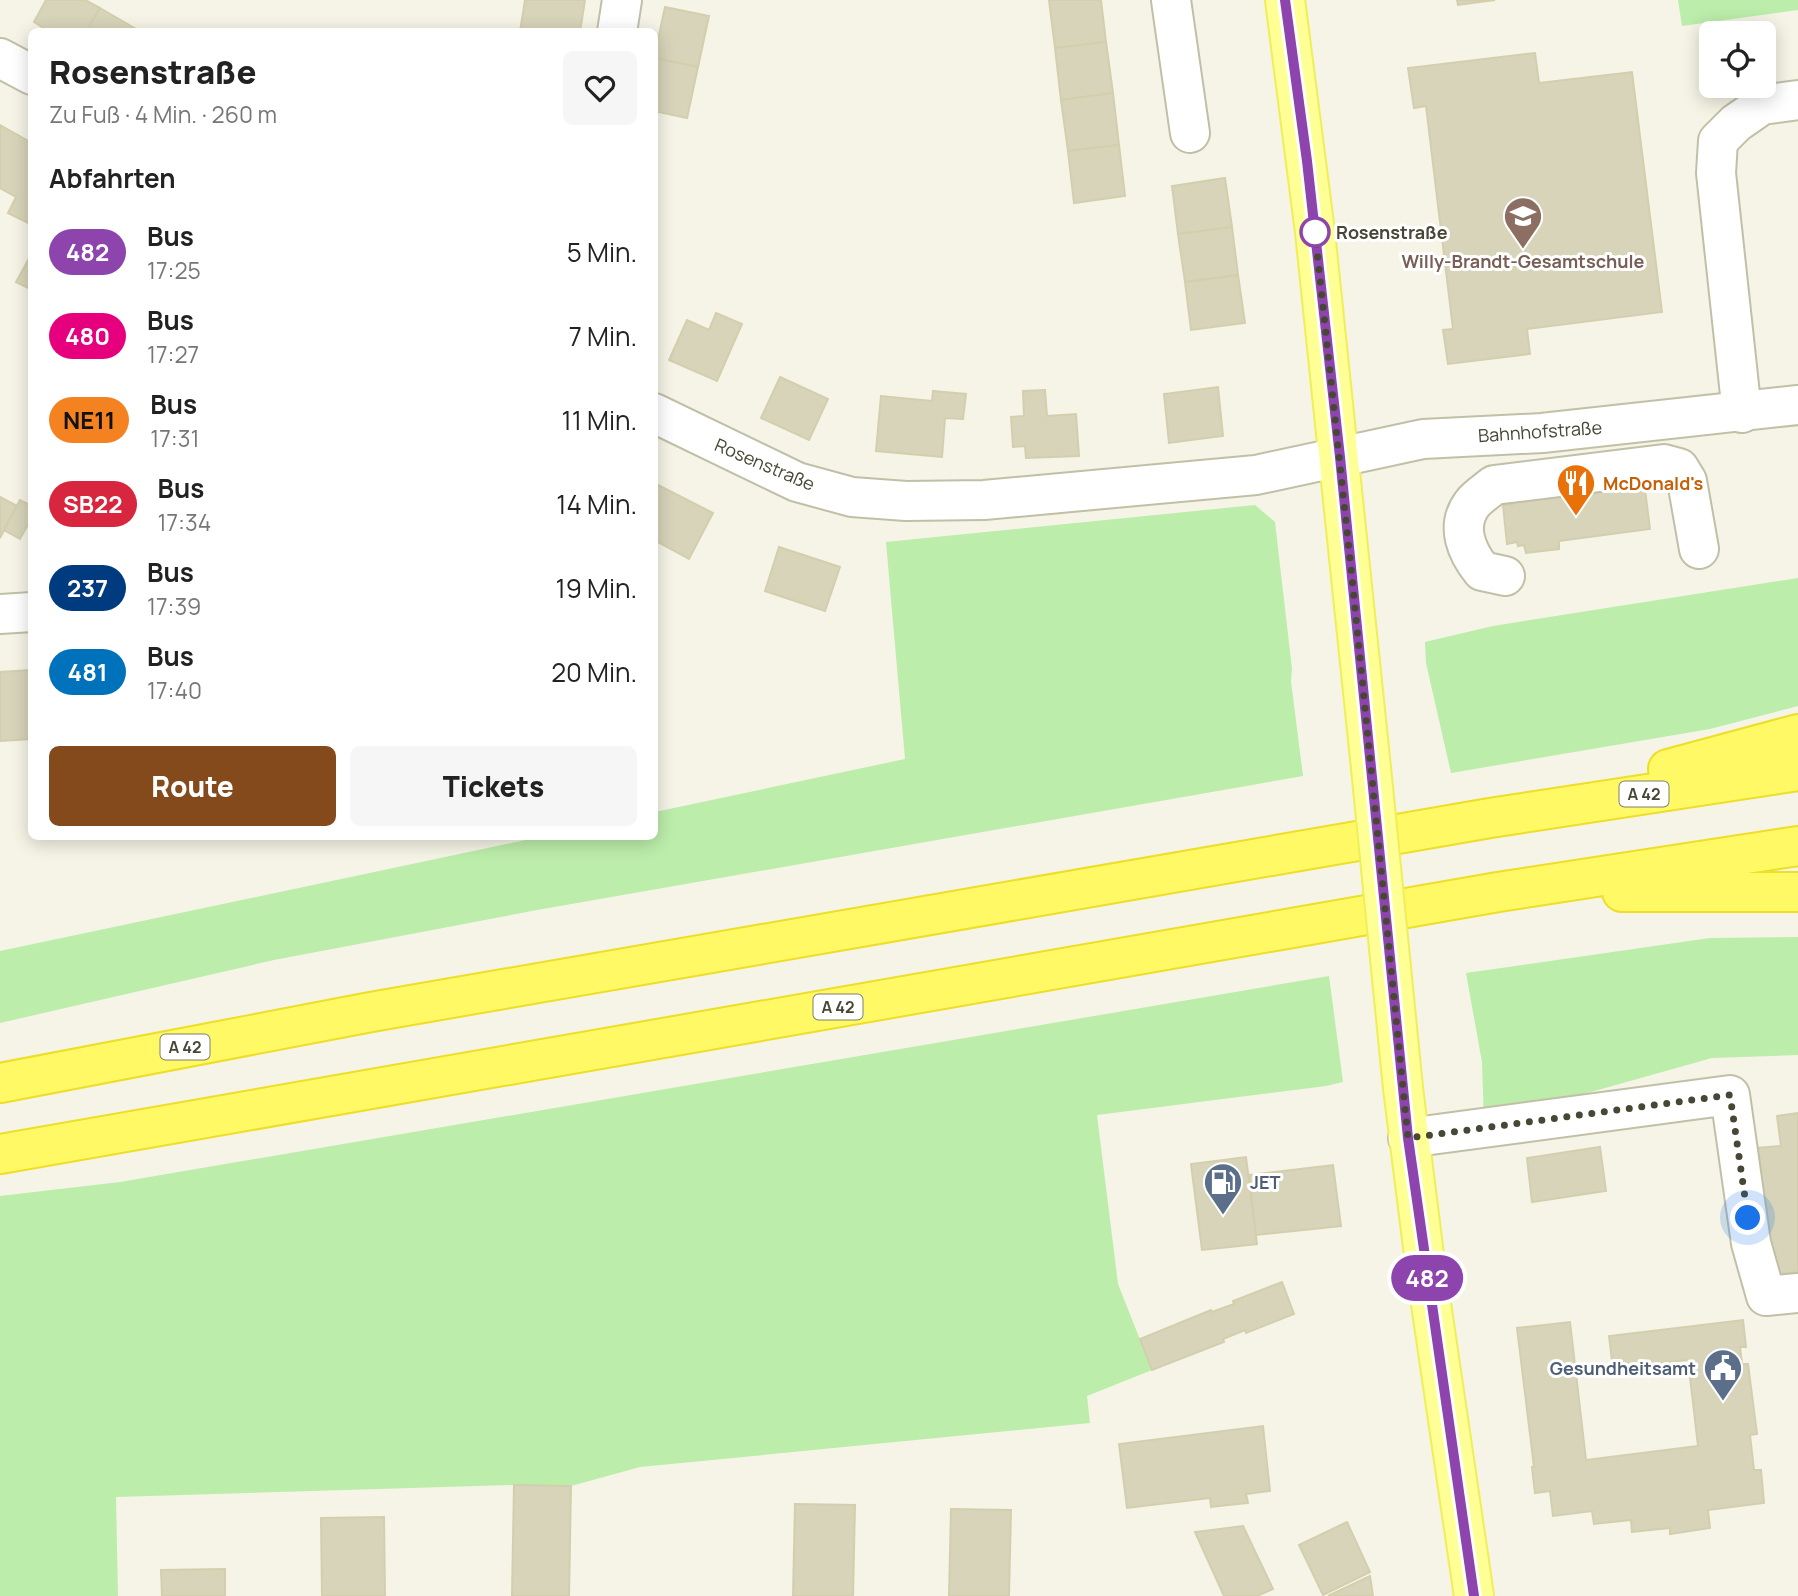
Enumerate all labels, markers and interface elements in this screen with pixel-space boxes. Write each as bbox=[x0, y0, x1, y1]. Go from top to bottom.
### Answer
map controls bbox=[1699, 21, 1776, 98]
button: locate bbox=[1699, 21, 1776, 98]
text: Rosenstraße bbox=[49, 49, 257, 94]
button: heart bbox=[563, 51, 637, 125]
text: Zu Fuß · 4 Min. · 260 m bbox=[49, 98, 277, 130]
text: Abfahrten bbox=[49, 160, 176, 196]
school or university icon: Willy-Brandt-Gesamtschule bbox=[1502, 195, 1544, 250]
marker: Rosenstraße bbox=[1300, 217, 1330, 247]
text: Bus bbox=[147, 218, 194, 254]
place label: Rosenstraße bbox=[1336, 220, 1448, 244]
text: 5 Min. bbox=[567, 234, 637, 270]
text: 482 bbox=[66, 235, 109, 268]
place label: Willy-Brandt-Gesamtschule bbox=[1402, 249, 1645, 273]
text: 17:25 bbox=[147, 254, 201, 286]
text: Bus bbox=[147, 302, 194, 338]
text: 7 Min. bbox=[569, 318, 637, 354]
text: 480 bbox=[65, 319, 110, 352]
text: 17:27 bbox=[147, 338, 199, 370]
text: Bus bbox=[150, 386, 197, 422]
text: 11 Min. bbox=[562, 402, 637, 438]
text: NE11 bbox=[63, 403, 115, 436]
street label: Bahnhofstraße bbox=[1477, 415, 1603, 447]
text: 17:31 bbox=[150, 422, 199, 454]
street label: Rosenstraße bbox=[711, 432, 819, 496]
restaurant icon: McDonald's bbox=[1555, 462, 1597, 517]
text: Bus bbox=[158, 470, 204, 506]
place label: McDonald's bbox=[1603, 471, 1704, 495]
text: 14 Min. bbox=[556, 486, 637, 522]
text: SB22 bbox=[63, 487, 123, 520]
text: 17:34 bbox=[158, 506, 211, 538]
text: Bus bbox=[147, 554, 194, 590]
text: 19 Min. bbox=[556, 570, 637, 606]
text: 237 bbox=[67, 571, 108, 604]
text: 17:39 bbox=[147, 590, 201, 622]
text: Bus bbox=[147, 638, 194, 674]
text: 20 Min. bbox=[551, 654, 637, 690]
text: 481 bbox=[68, 655, 107, 688]
text: 17:40 bbox=[147, 674, 202, 706]
button: Route bbox=[49, 746, 336, 826]
button: Tickets bbox=[350, 746, 637, 826]
road number: A 42 bbox=[1620, 782, 1668, 806]
road number: A 42 bbox=[814, 995, 862, 1020]
road number: A 42 bbox=[160, 1035, 210, 1060]
fuel station icon: JET bbox=[1202, 1161, 1244, 1216]
place label: JET bbox=[1250, 1170, 1281, 1194]
your location bbox=[1730, 1200, 1765, 1235]
line badge: 482 bbox=[1387, 1255, 1467, 1301]
text: 482 bbox=[1405, 1261, 1449, 1294]
public building icon: Gesundheitsamt bbox=[1702, 1347, 1744, 1402]
place label: Gesundheitsamt bbox=[1550, 1356, 1696, 1380]

